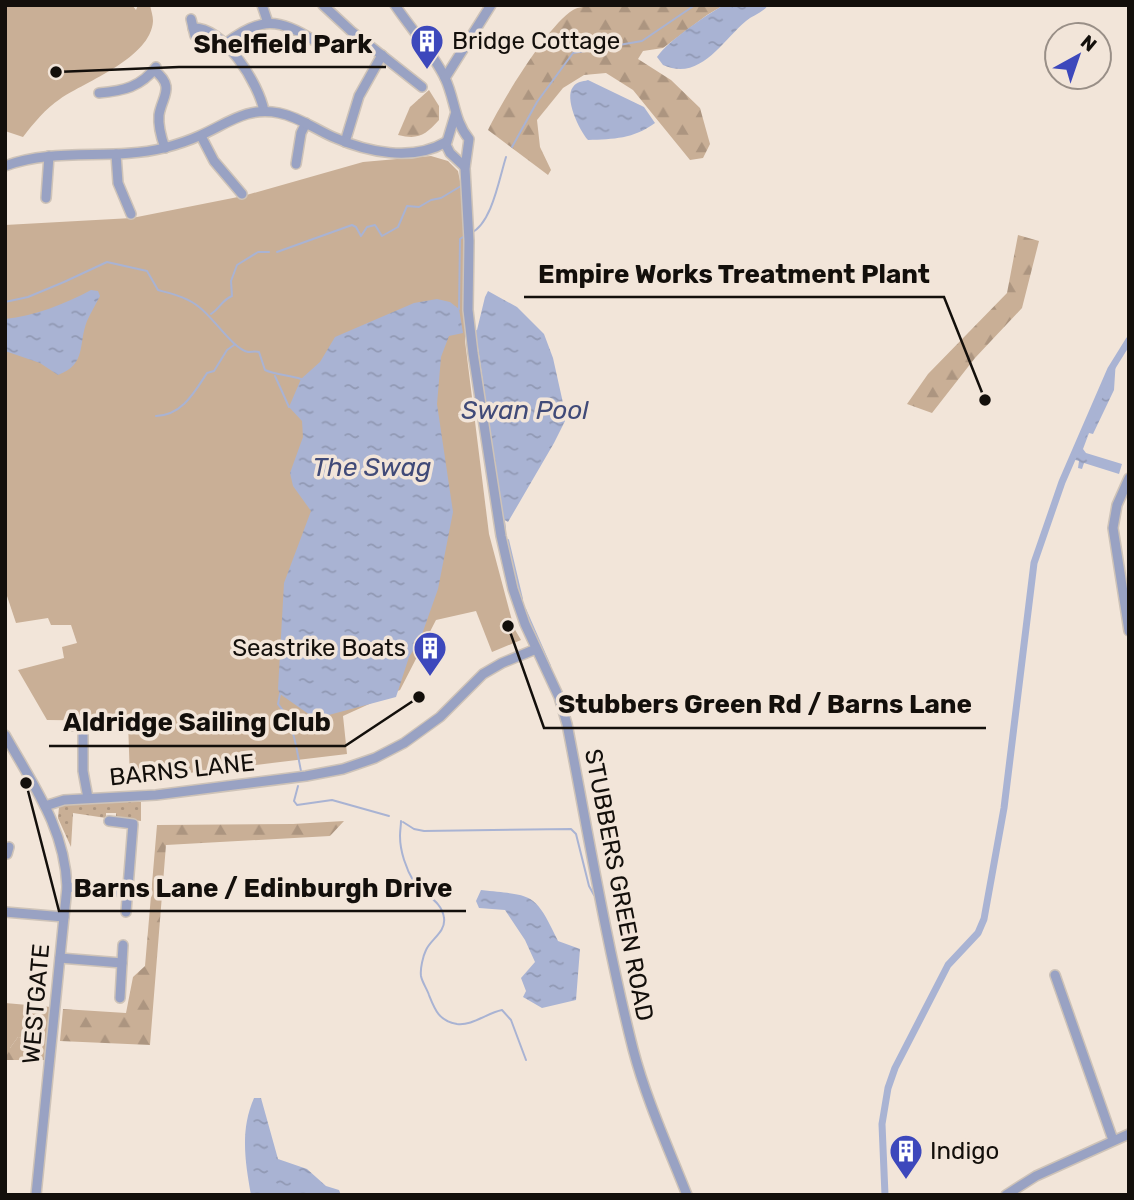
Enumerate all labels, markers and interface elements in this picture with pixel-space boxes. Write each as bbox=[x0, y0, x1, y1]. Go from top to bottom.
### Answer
callout: Shelfield Park bbox=[179, 20, 386, 67]
north arrow bbox=[1043, 21, 1113, 91]
building icon: Bridge Cottage bbox=[408, 22, 446, 71]
place label: Bridge Cottage bbox=[452, 27, 620, 55]
text: Shelfield Park bbox=[193, 29, 373, 60]
text: N bbox=[1076, 30, 1101, 57]
callout: Empire Works Treatment Plant bbox=[524, 250, 944, 297]
text: Empire Works Treatment Plant bbox=[538, 259, 930, 290]
water label: Swan Pool bbox=[461, 395, 589, 426]
water label: The Swag bbox=[313, 452, 431, 483]
building icon: Seastrike Boats bbox=[411, 629, 449, 678]
place label: Seastrike Boats bbox=[232, 634, 406, 662]
callout: Stubbers Green Rd / Barns Lane bbox=[544, 681, 986, 728]
text: Stubbers Green Rd / Barns Lane bbox=[558, 689, 972, 720]
callout: Aldridge Sailing Club bbox=[49, 699, 345, 746]
text: Aldridge Sailing Club bbox=[63, 707, 331, 738]
street label: STUBBERS GREEN ROAD bbox=[579, 747, 659, 1023]
street label: BARNS LANE bbox=[108, 748, 256, 792]
callout: Barns Lane / Edinburgh Drive bbox=[59, 864, 466, 911]
text: Barns Lane / Edinburgh Drive bbox=[73, 873, 453, 904]
street label: WESTGATE bbox=[17, 943, 55, 1065]
building icon: Indigo bbox=[887, 1132, 925, 1181]
place label: Indigo bbox=[930, 1137, 999, 1165]

